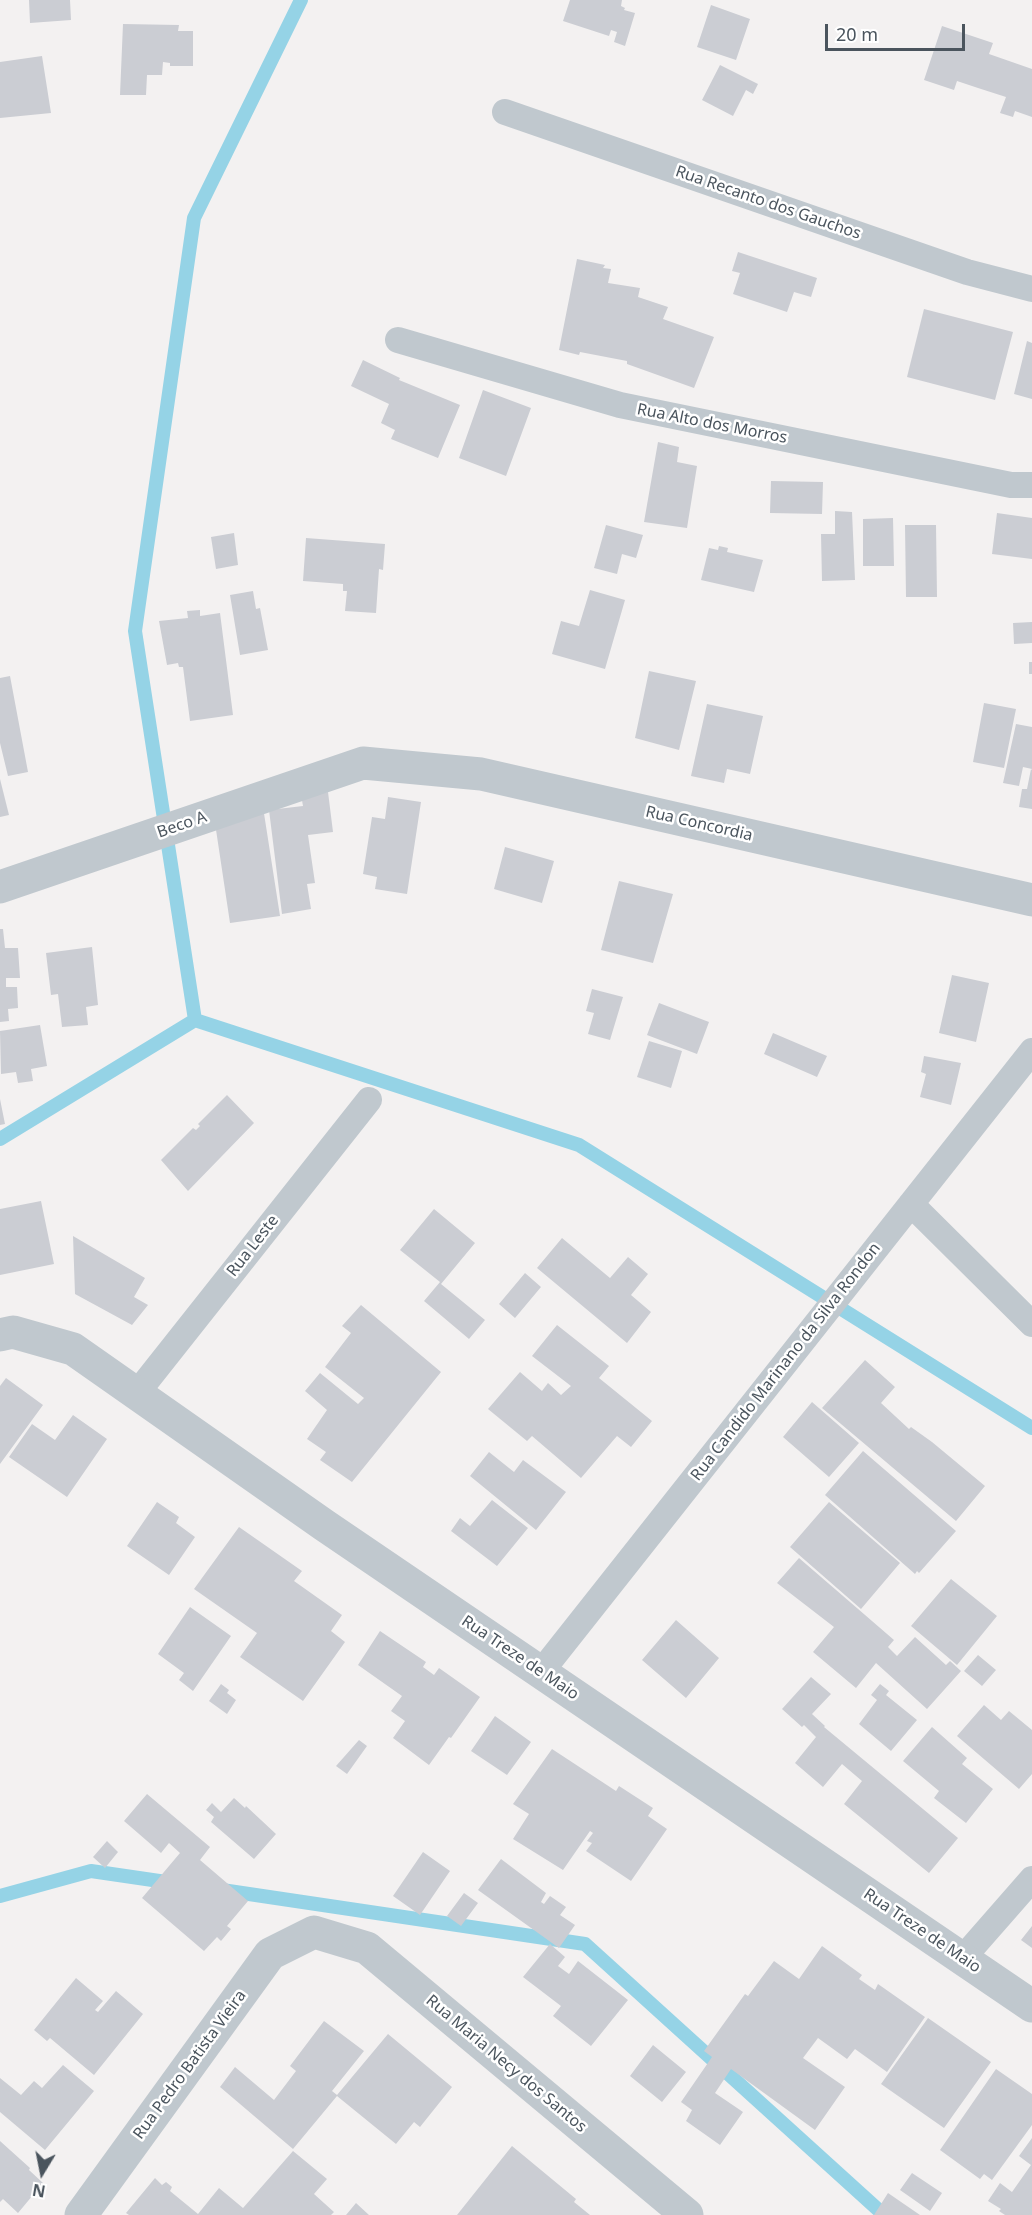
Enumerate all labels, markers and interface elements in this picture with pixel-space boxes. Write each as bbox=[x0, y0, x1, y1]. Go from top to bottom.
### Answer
scale bar bbox=[828, 12, 968, 50]
text: 20 m bbox=[836, 22, 878, 46]
street label: Rua Recanto dos Gauchos bbox=[673, 162, 863, 244]
street label: Rua Alto dos Morros bbox=[635, 400, 789, 448]
street label: Rua Concordia bbox=[644, 802, 754, 846]
street label: Beco A bbox=[155, 808, 209, 842]
street label: Rua Leste bbox=[223, 1211, 283, 1281]
street label: Rua Candido Marinano da Silva Rondon bbox=[687, 1239, 885, 1485]
street label: Rua Treze de Maio bbox=[458, 1612, 582, 1704]
street label: Rua Treze de Maio bbox=[860, 1885, 984, 1977]
street label: Rua Pedro Batista Vieira bbox=[129, 1987, 251, 2143]
street label: Rua Maria Necy dos Santos bbox=[422, 1991, 590, 2137]
north arrow bbox=[12, 2143, 72, 2203]
text: N bbox=[31, 2179, 47, 2203]

